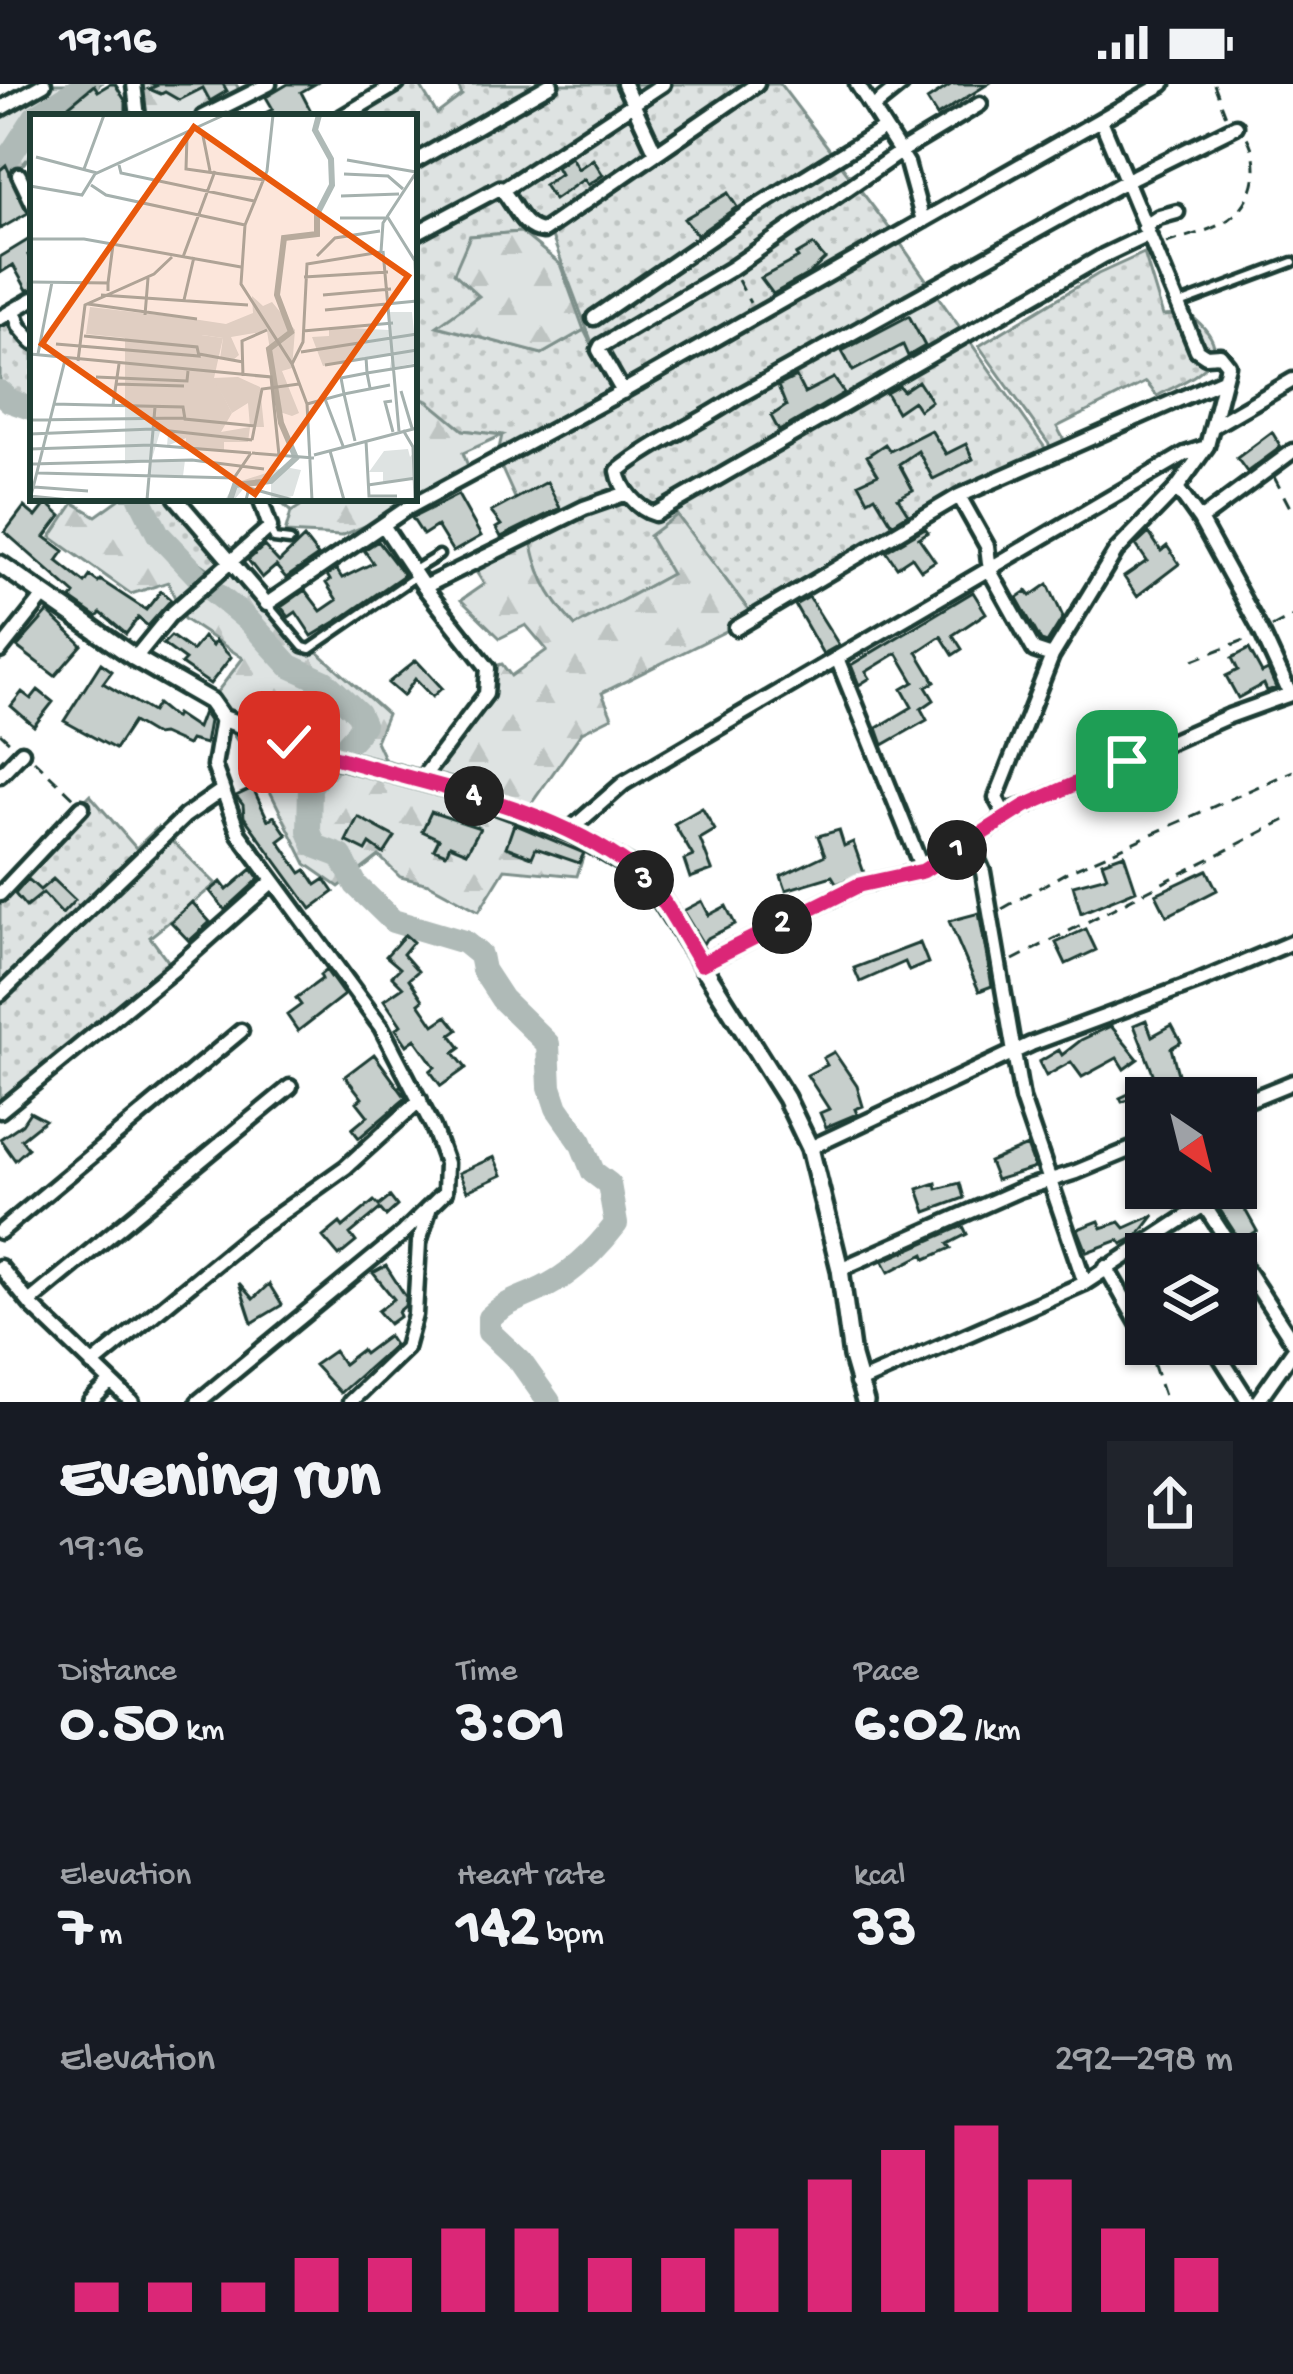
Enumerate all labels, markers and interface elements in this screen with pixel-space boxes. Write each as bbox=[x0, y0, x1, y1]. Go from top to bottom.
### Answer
text: 19:16 bbox=[60, 16, 156, 69]
inset map bbox=[30, 114, 417, 501]
pin bbox=[238, 691, 340, 793]
icon: check bbox=[256, 709, 322, 775]
pin bbox=[1076, 710, 1178, 812]
icon: arrive bbox=[1094, 728, 1160, 794]
pin: 4 bbox=[444, 766, 504, 826]
text: 4 bbox=[466, 777, 482, 815]
pin: 1 bbox=[927, 820, 987, 880]
text: 1 bbox=[950, 831, 964, 869]
pin: 3 bbox=[614, 850, 674, 910]
text: 3 bbox=[635, 861, 653, 899]
pin: 2 bbox=[752, 894, 812, 954]
text: 2 bbox=[774, 905, 790, 943]
north arrow bbox=[1125, 1077, 1257, 1209]
map controls bbox=[1125, 1077, 1257, 1365]
button: layers bbox=[1125, 1233, 1257, 1365]
button: share bbox=[1107, 1441, 1233, 1567]
text: Evening run bbox=[60, 1442, 380, 1520]
text: 19:16 bbox=[60, 1526, 143, 1572]
text: Distance bbox=[60, 1654, 177, 1692]
text: Time bbox=[457, 1654, 517, 1692]
text: Pace bbox=[854, 1654, 919, 1692]
text: 0.50 bbox=[60, 1692, 179, 1762]
text: 3:01 bbox=[457, 1692, 565, 1762]
text: 6:02 bbox=[854, 1692, 967, 1762]
text: km bbox=[179, 1713, 225, 1751]
text: /km bbox=[967, 1713, 1021, 1751]
text: Elevation bbox=[60, 1858, 191, 1896]
text: Heart rate bbox=[457, 1858, 605, 1896]
text: kcal bbox=[854, 1858, 906, 1896]
text: 7 bbox=[60, 1896, 91, 1966]
text: 142 bbox=[457, 1896, 539, 1966]
text: 33 bbox=[854, 1896, 916, 1966]
text: m bbox=[91, 1917, 122, 1955]
text: bpm bbox=[539, 1917, 604, 1955]
text: Elevation bbox=[60, 2038, 215, 2084]
text: 292–298 m bbox=[1054, 2038, 1233, 2084]

